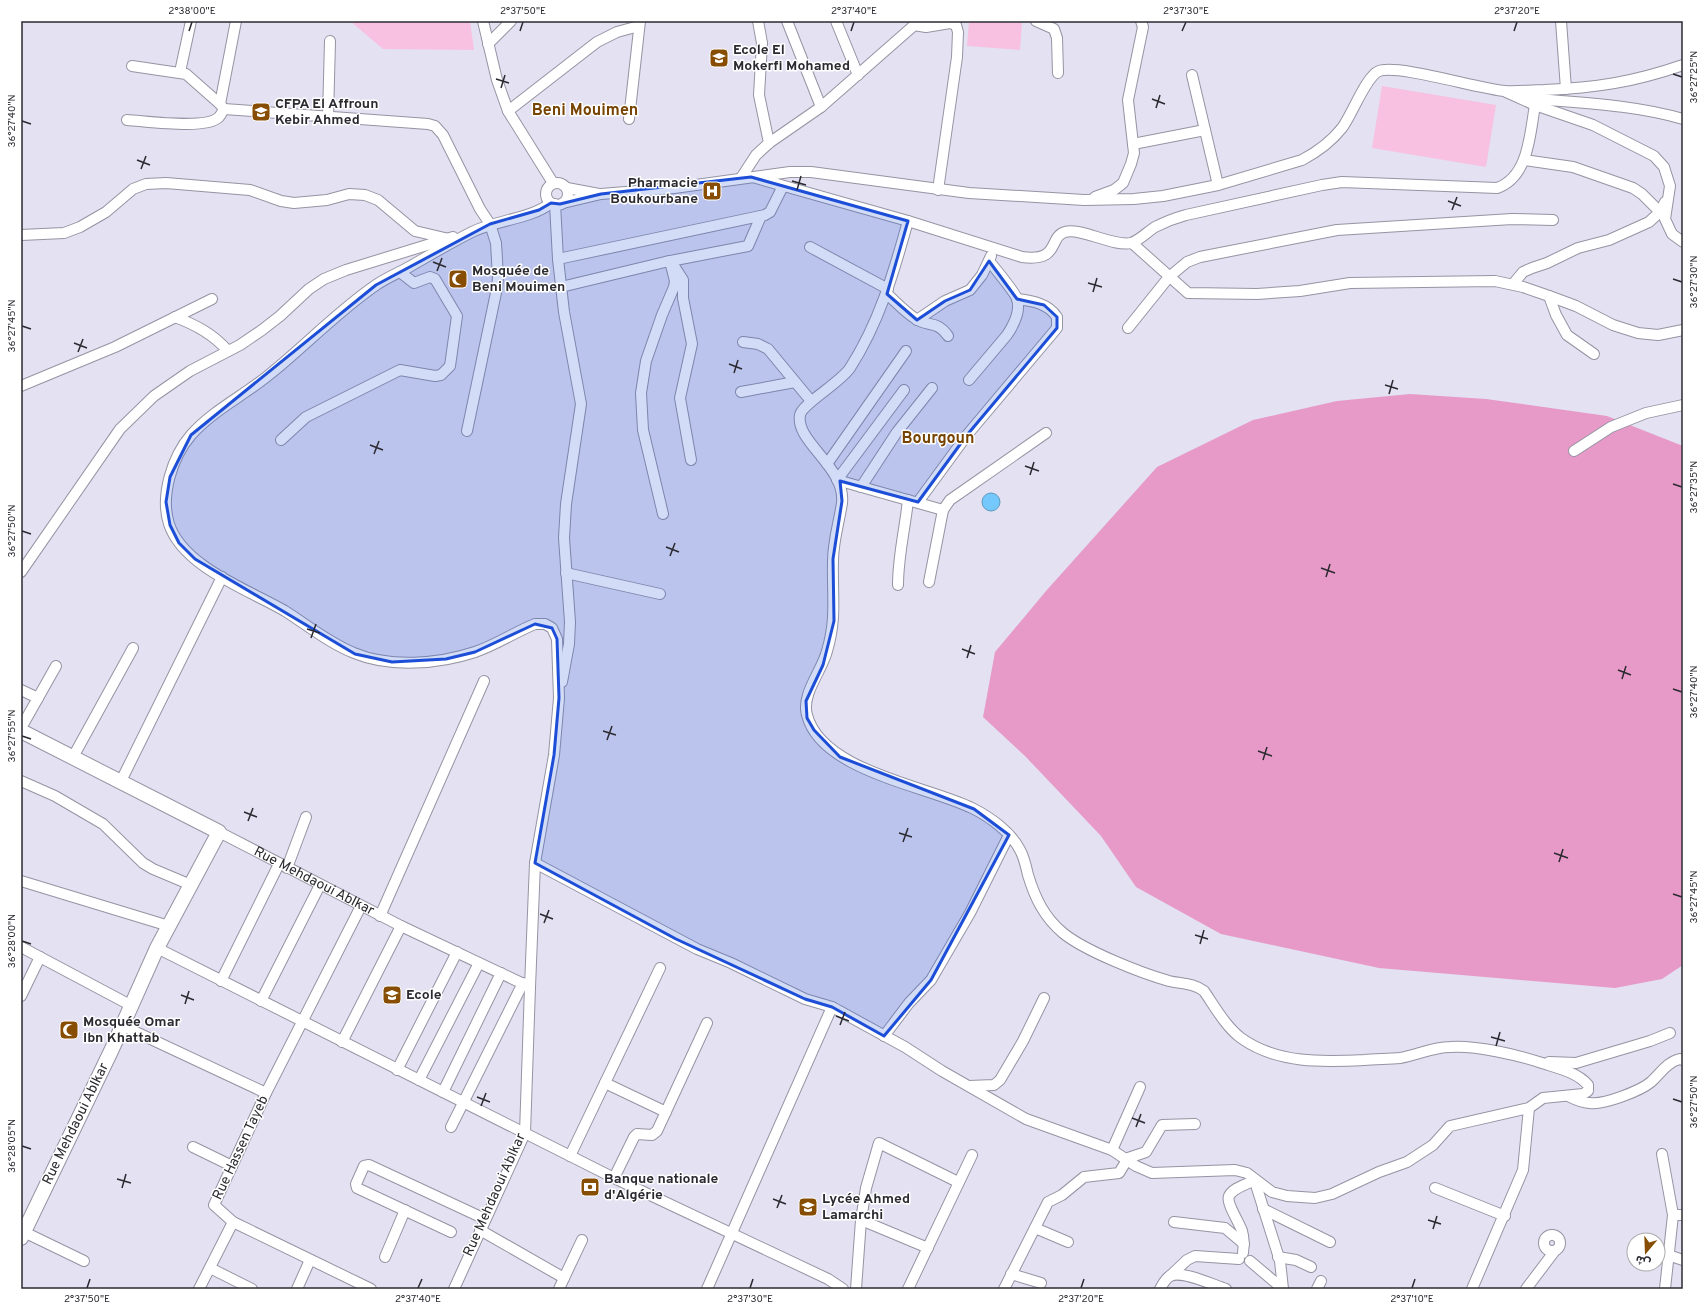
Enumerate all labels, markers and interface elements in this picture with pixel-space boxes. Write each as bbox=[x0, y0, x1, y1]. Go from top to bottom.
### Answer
text: 2°38'00"E bbox=[168, 5, 216, 18]
text: 2°37'50"E bbox=[500, 5, 546, 18]
text: 2°37'40"E bbox=[831, 5, 877, 18]
text: 2°37'30"E bbox=[1163, 5, 1209, 18]
text: 2°37'20"E bbox=[1494, 5, 1540, 18]
place label: Ecole El Mokerfi Mohamed bbox=[733, 42, 850, 75]
school or university icon: Ecole El Mokerfi Mohamed bbox=[708, 47, 730, 69]
text: 36°27'25"N bbox=[1688, 51, 1701, 103]
text: 36°27'40"N bbox=[6, 94, 19, 148]
place label: CFPA El Affroun Kebir Ahmed bbox=[275, 96, 378, 129]
school or university icon: CFPA El Affroun Kebir Ahmed bbox=[250, 101, 272, 123]
district label: Beni Mouimen bbox=[532, 101, 638, 121]
place label: Pharmacie Boukourbane bbox=[610, 175, 698, 208]
hospital icon: Pharmacie Boukourbane bbox=[701, 180, 723, 202]
text: 36°27'30"N bbox=[1688, 256, 1701, 308]
place label: Mosquée de Beni Mouimen bbox=[472, 263, 565, 296]
mosque icon: Mosquée de Beni Mouimen bbox=[447, 268, 469, 290]
text: 36°27'45"N bbox=[6, 300, 19, 353]
district label: Bourgoun bbox=[901, 429, 975, 449]
text: 36°27'35"N bbox=[1688, 461, 1701, 513]
text: 36°27'50"N bbox=[6, 504, 19, 558]
text: 36°27'40"N bbox=[1688, 665, 1701, 719]
text: 36°27'55"N bbox=[6, 710, 19, 763]
street label: Rue Mehdaoui Ablkar bbox=[251, 843, 378, 919]
text: 36°27'45"N bbox=[1688, 871, 1701, 924]
text: 36°28'00"N bbox=[6, 914, 19, 968]
school or university icon: Ecole bbox=[381, 984, 403, 1006]
place label: Ecole bbox=[406, 987, 442, 1004]
place label: Mosquée Omar Ibn Khattab bbox=[83, 1014, 181, 1047]
mosque icon: Mosquée Omar Ibn Khattab bbox=[58, 1019, 80, 1041]
street label: Rue Mehdaoui Ablkar bbox=[39, 1060, 113, 1188]
text: 36°27'50"N bbox=[1688, 1075, 1701, 1129]
street label: Rue Hassen Tayeb bbox=[209, 1093, 273, 1203]
text: 36°28'05"N bbox=[6, 1119, 19, 1173]
street label: Rue Mehdaoui Ablkar bbox=[460, 1130, 530, 1259]
place label: Banque nationale d'Algérie bbox=[604, 1171, 719, 1204]
bank icon: Banque nationale d'Algérie bbox=[579, 1176, 601, 1198]
place label: Lycée Ahmed Lamarchi bbox=[822, 1191, 910, 1224]
school or university icon: Lycée Ahmed Lamarchi bbox=[797, 1196, 819, 1218]
north arrow bbox=[1626, 1232, 1666, 1272]
text: ش bbox=[1634, 1251, 1652, 1270]
text: 2°37'50"E bbox=[64, 1293, 110, 1306]
text: 2°37'40"E bbox=[395, 1293, 441, 1306]
text: 2°37'30"E bbox=[727, 1293, 773, 1306]
text: 2°37'20"E bbox=[1058, 1293, 1104, 1306]
text: 2°37'10"E bbox=[1390, 1293, 1434, 1306]

